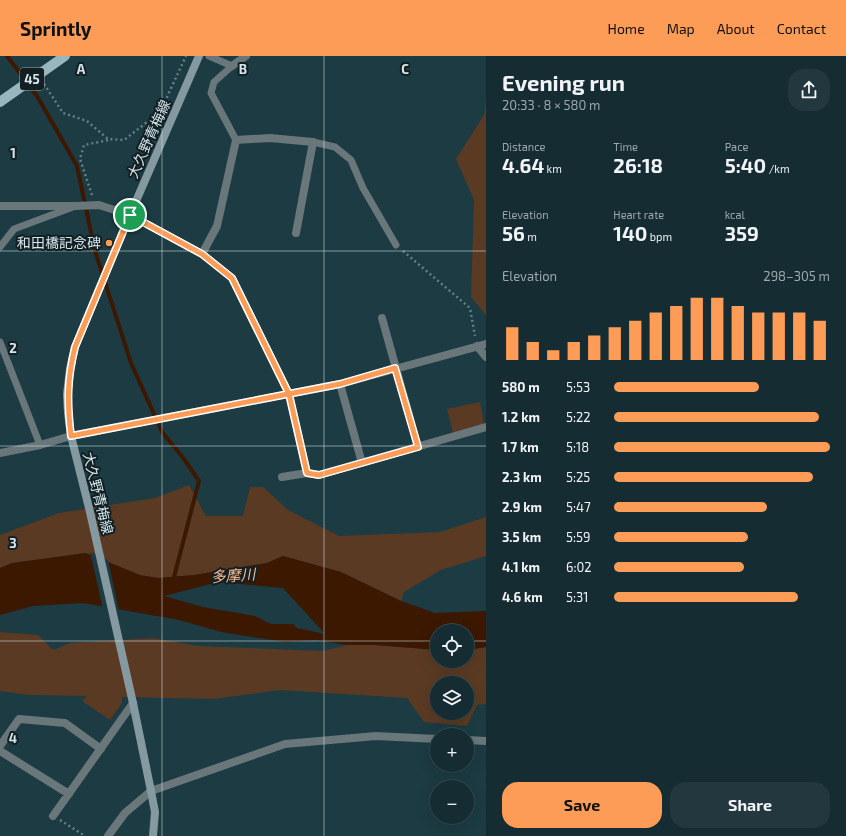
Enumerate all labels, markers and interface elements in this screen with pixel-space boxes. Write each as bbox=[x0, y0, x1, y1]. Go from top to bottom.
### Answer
text: Sprintly bbox=[20, 17, 92, 40]
text: Home bbox=[608, 20, 645, 37]
text: Map bbox=[667, 20, 695, 37]
text: About bbox=[717, 20, 755, 37]
text: Contact bbox=[777, 20, 826, 37]
text: A bbox=[77, 61, 86, 77]
text: B bbox=[239, 61, 247, 77]
text: C bbox=[401, 61, 409, 77]
road number: 45 bbox=[20, 68, 44, 90]
text: Evening run bbox=[502, 69, 625, 95]
button: share bbox=[788, 69, 830, 111]
street label: 大久野青梅線 bbox=[124, 97, 173, 181]
text: 20:33 · 8 × 580 m bbox=[502, 97, 601, 113]
text: Distance bbox=[502, 140, 545, 153]
text: Time bbox=[613, 140, 638, 153]
text: Pace bbox=[725, 140, 748, 153]
text: 1 bbox=[10, 145, 16, 161]
text: 4.64 bbox=[502, 153, 544, 177]
text: 26:18 bbox=[613, 153, 663, 177]
text: 5:40 bbox=[725, 153, 766, 177]
text: km bbox=[544, 162, 562, 175]
text: /km bbox=[766, 162, 790, 175]
pin bbox=[113, 198, 147, 232]
icon: arrive bbox=[119, 204, 141, 226]
text: Elevation bbox=[502, 208, 549, 221]
text: Heart rate bbox=[613, 208, 664, 221]
text: kcal bbox=[725, 208, 745, 221]
text: 56 bbox=[502, 221, 525, 245]
text: 140 bbox=[613, 221, 647, 245]
text: 359 bbox=[725, 221, 759, 245]
text: m bbox=[525, 230, 537, 243]
text: bpm bbox=[647, 230, 672, 243]
place label: 和田橋記念碑 bbox=[17, 234, 101, 251]
marker: 和田橋記念碑 bbox=[104, 238, 114, 248]
text: Elevation bbox=[502, 268, 557, 284]
text: 298–305 m bbox=[763, 268, 830, 284]
text: 2 bbox=[9, 340, 17, 356]
text: 580 m bbox=[502, 379, 540, 395]
text: 5:53 bbox=[566, 379, 590, 395]
text: 1.2 km bbox=[502, 409, 540, 425]
text: 5:22 bbox=[566, 409, 591, 425]
text: 1.7 km bbox=[502, 439, 539, 455]
text: 5:18 bbox=[566, 439, 589, 455]
street label: 大久野青梅線 bbox=[80, 450, 117, 536]
text: 2.3 km bbox=[502, 469, 542, 485]
text: 5:25 bbox=[566, 469, 590, 485]
text: 2.9 km bbox=[502, 499, 542, 515]
text: 5:47 bbox=[566, 499, 591, 515]
text: 3.5 km bbox=[502, 529, 541, 545]
text: 5:59 bbox=[566, 529, 590, 545]
text: 3 bbox=[9, 535, 17, 551]
text: 4.1 km bbox=[502, 559, 540, 575]
text: 6:02 bbox=[566, 559, 592, 575]
water label: 多摩川 bbox=[210, 564, 258, 586]
text: 4.6 km bbox=[502, 589, 543, 605]
text: 5:31 bbox=[566, 589, 588, 605]
map controls bbox=[430, 624, 474, 824]
button: locate bbox=[430, 624, 474, 668]
button: layers bbox=[430, 676, 474, 720]
button: + bbox=[430, 728, 474, 772]
text: 4 bbox=[9, 730, 17, 746]
button: − bbox=[430, 780, 474, 824]
button: Save bbox=[502, 782, 662, 828]
button: Share bbox=[670, 782, 830, 828]

